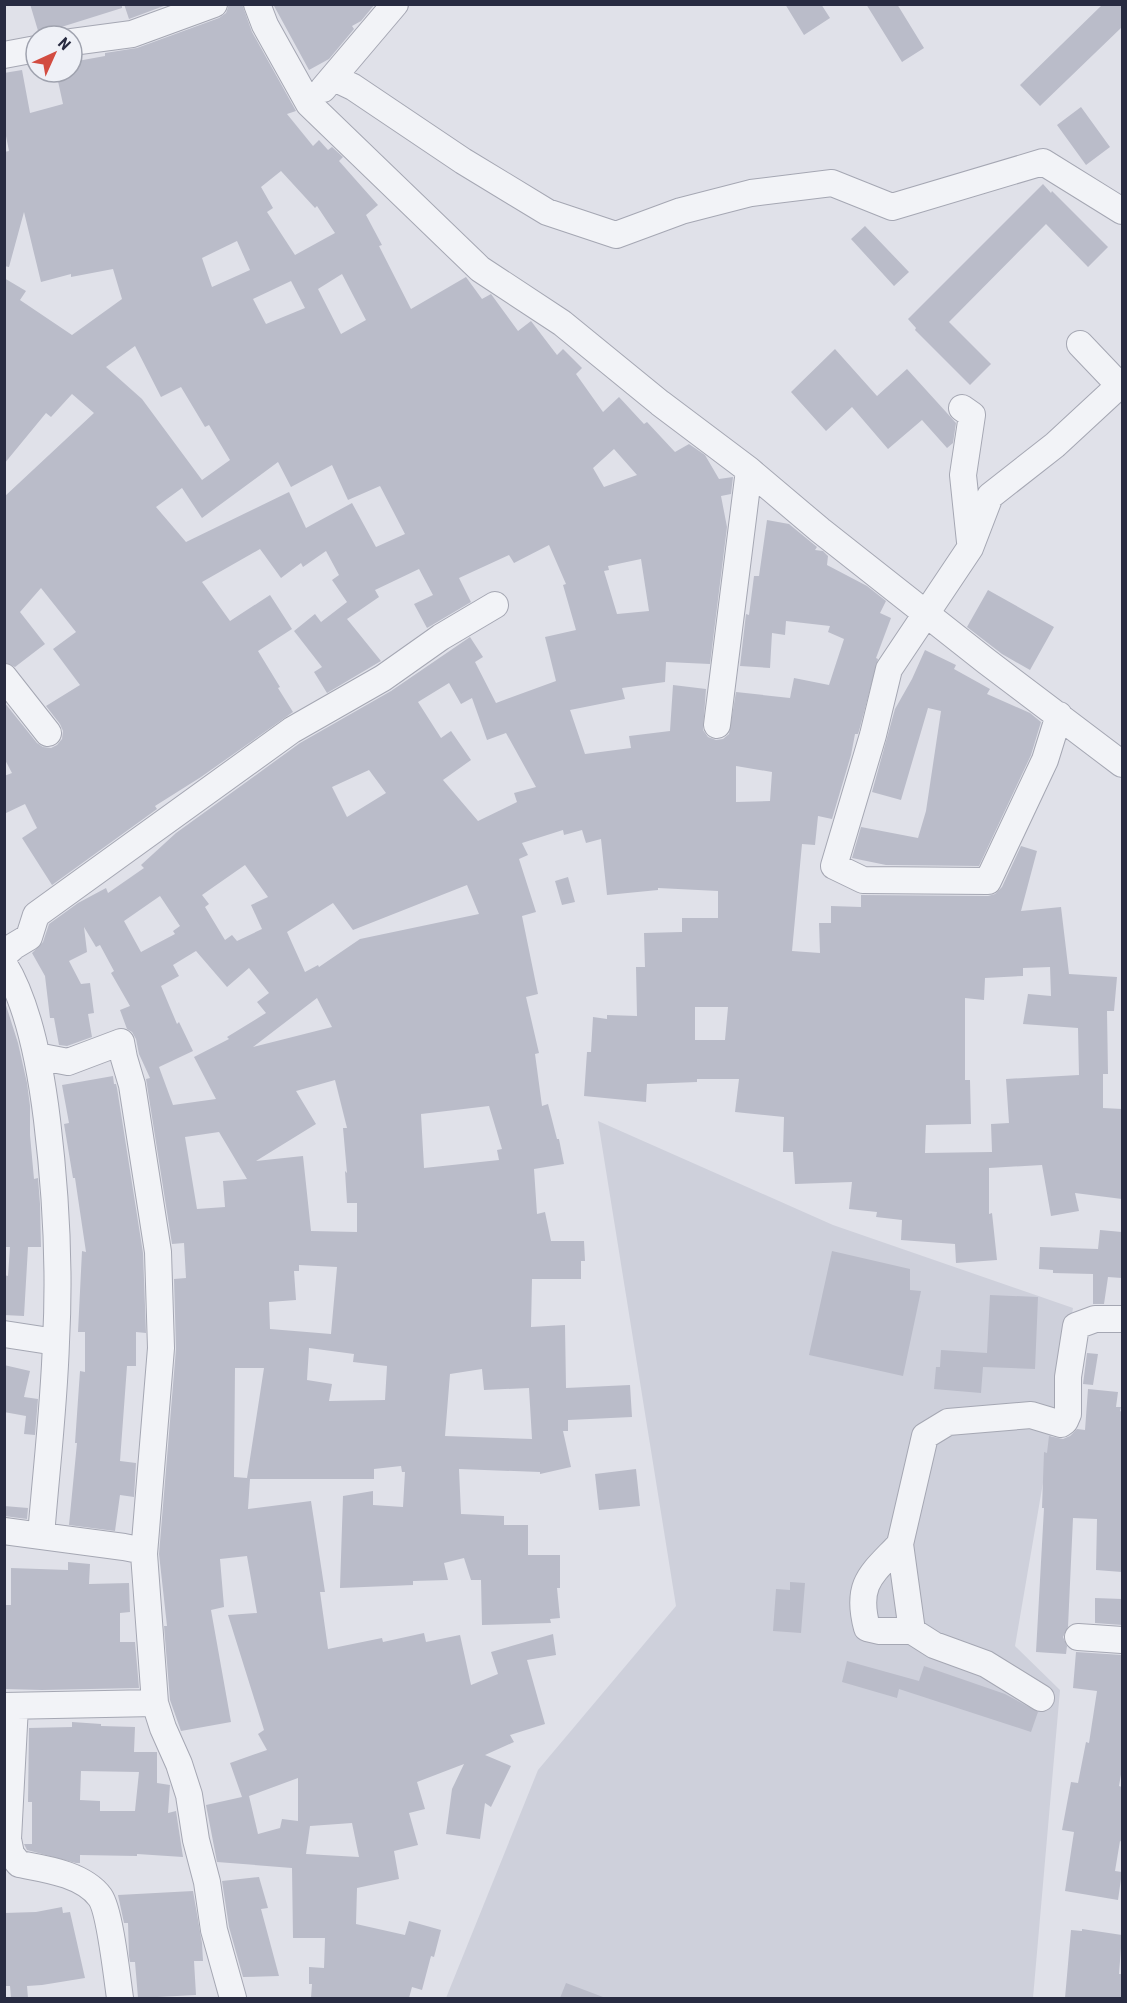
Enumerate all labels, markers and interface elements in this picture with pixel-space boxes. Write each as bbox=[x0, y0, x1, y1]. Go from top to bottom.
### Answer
north arrow bbox=[24, 24, 84, 84]
text: N bbox=[54, 34, 74, 54]

